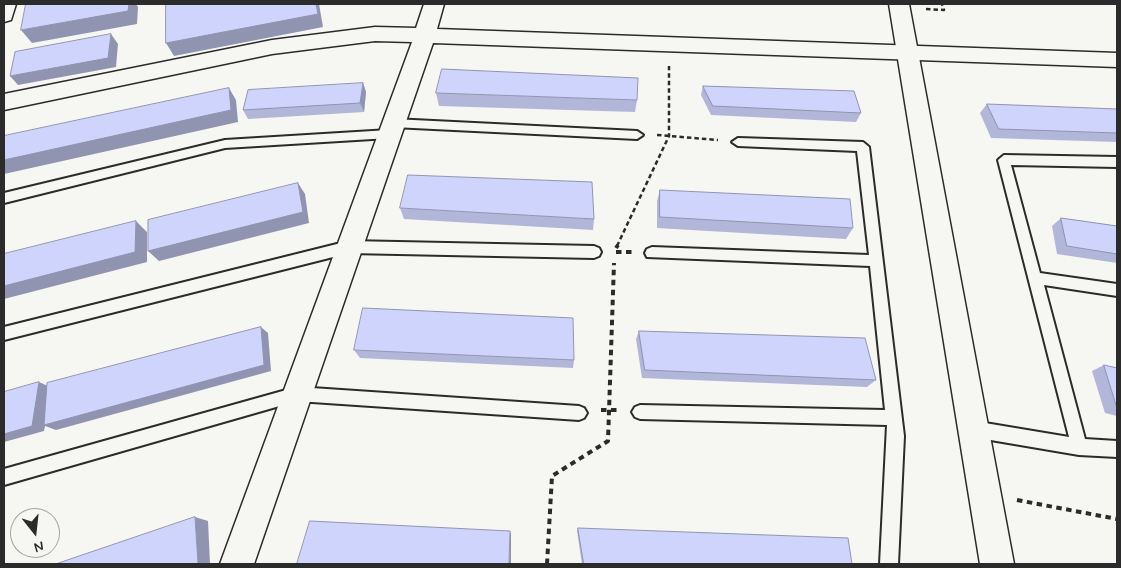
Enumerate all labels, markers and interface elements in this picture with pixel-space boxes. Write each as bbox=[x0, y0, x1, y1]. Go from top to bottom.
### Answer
north arrow bbox=[10, 508, 60, 558]
text: N bbox=[32, 537, 46, 556]

